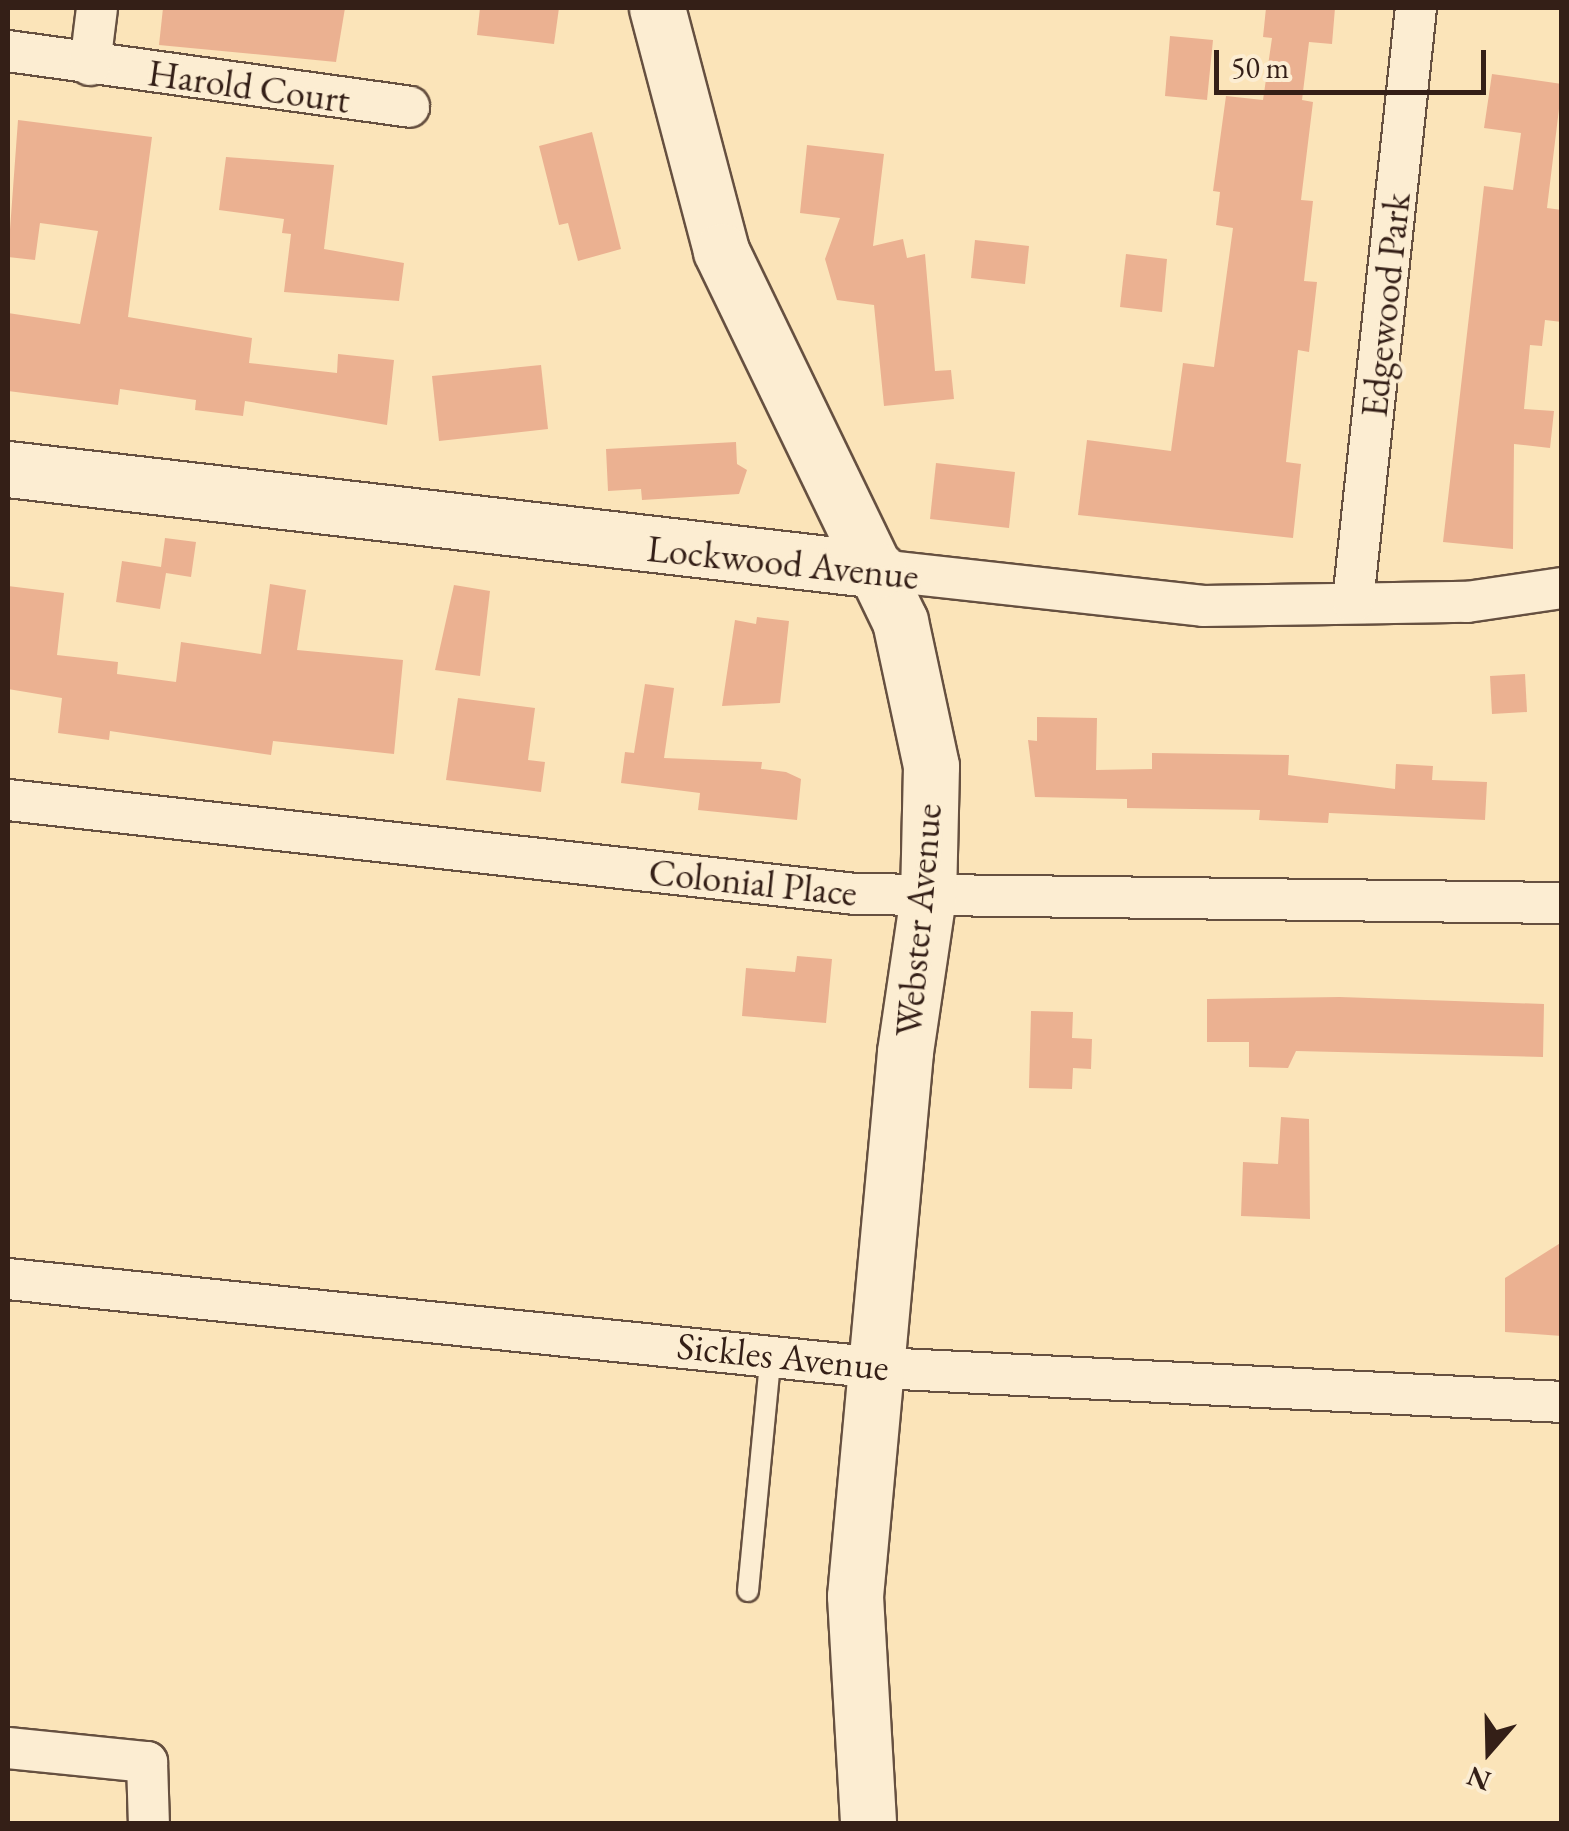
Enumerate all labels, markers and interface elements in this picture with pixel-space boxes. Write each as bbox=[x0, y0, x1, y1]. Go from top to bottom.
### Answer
scale bar bbox=[1219, 30, 1492, 92]
text: 50 m bbox=[1231, 48, 1289, 87]
street label: Harold Court bbox=[145, 49, 353, 123]
street label: Edgewood Park bbox=[1351, 191, 1419, 419]
street label: Lockwood Avenue bbox=[645, 525, 921, 599]
street label: Webster Avenue bbox=[885, 802, 951, 1038]
street label: Colonial Place bbox=[647, 848, 859, 916]
street label: Sickles Avenue bbox=[675, 1322, 891, 1390]
north arrow bbox=[1439, 1701, 1539, 1801]
text: N bbox=[1462, 1758, 1496, 1800]

